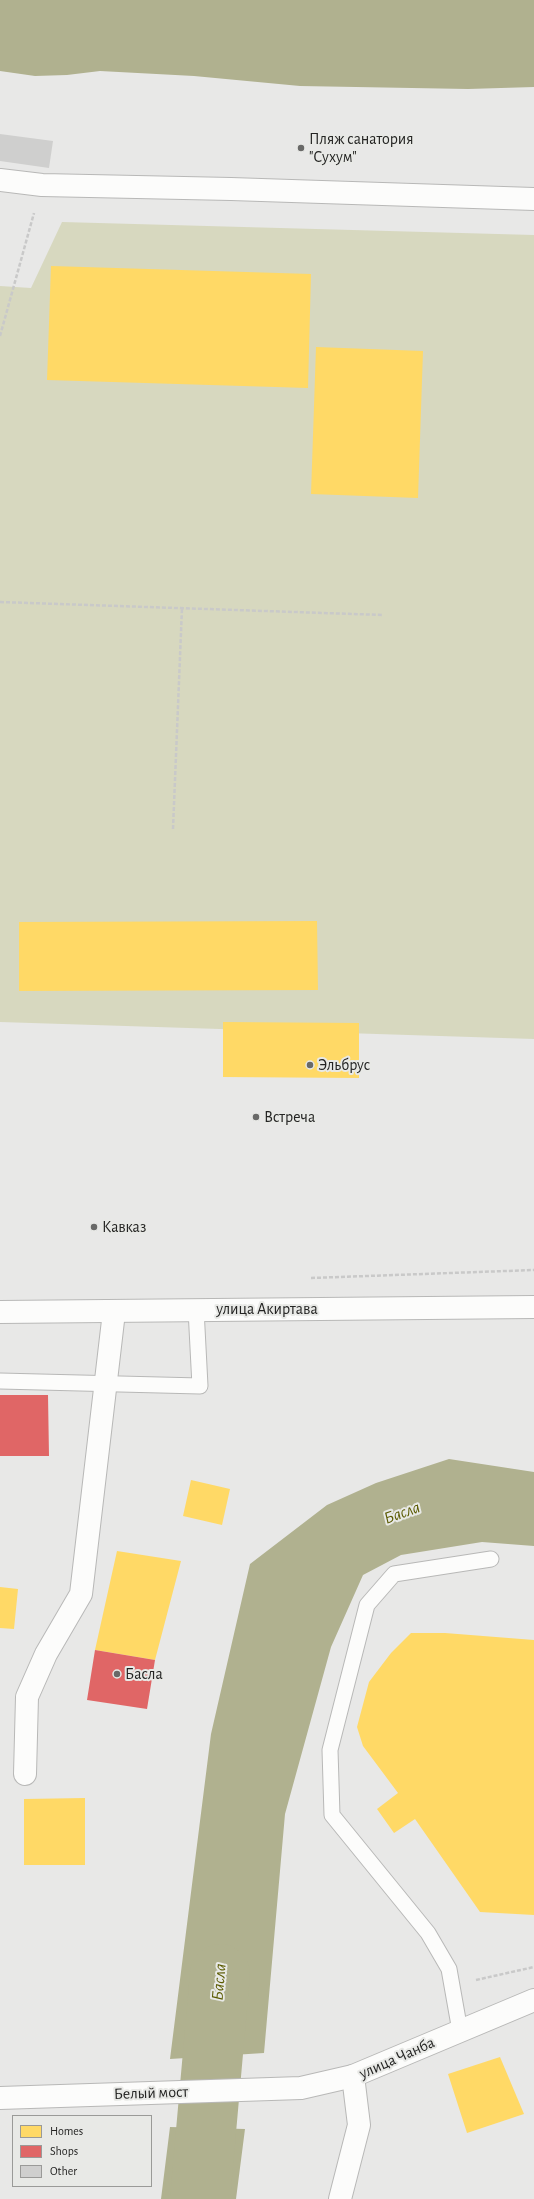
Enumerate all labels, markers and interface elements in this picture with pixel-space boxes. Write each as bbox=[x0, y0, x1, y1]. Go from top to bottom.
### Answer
place label: Пляж санатория "Сухум" bbox=[309, 129, 414, 167]
marker: Пляж санатория "Сухум" bbox=[296, 143, 306, 153]
place label: Эльбрус bbox=[318, 1055, 370, 1075]
marker: Эльбрус bbox=[305, 1060, 315, 1070]
place label: Встреча bbox=[264, 1107, 315, 1127]
marker: Встреча bbox=[251, 1112, 261, 1122]
place label: Кавказ bbox=[102, 1217, 146, 1237]
marker: Кавказ bbox=[89, 1222, 99, 1232]
street label: улица Акиртава bbox=[216, 1299, 318, 1319]
water label: Басла bbox=[381, 1497, 423, 1529]
place label: Басла bbox=[125, 1664, 163, 1684]
marker: Басла bbox=[112, 1669, 122, 1679]
water label: Басла bbox=[207, 1963, 231, 2001]
street label: улица Чанба bbox=[356, 2033, 438, 2083]
street label: Белый мост bbox=[113, 2082, 189, 2104]
legend bbox=[12, 2115, 152, 2187]
text: Homes bbox=[50, 2125, 83, 2137]
text: Shops bbox=[50, 2145, 78, 2157]
text: Other bbox=[50, 2165, 77, 2177]

